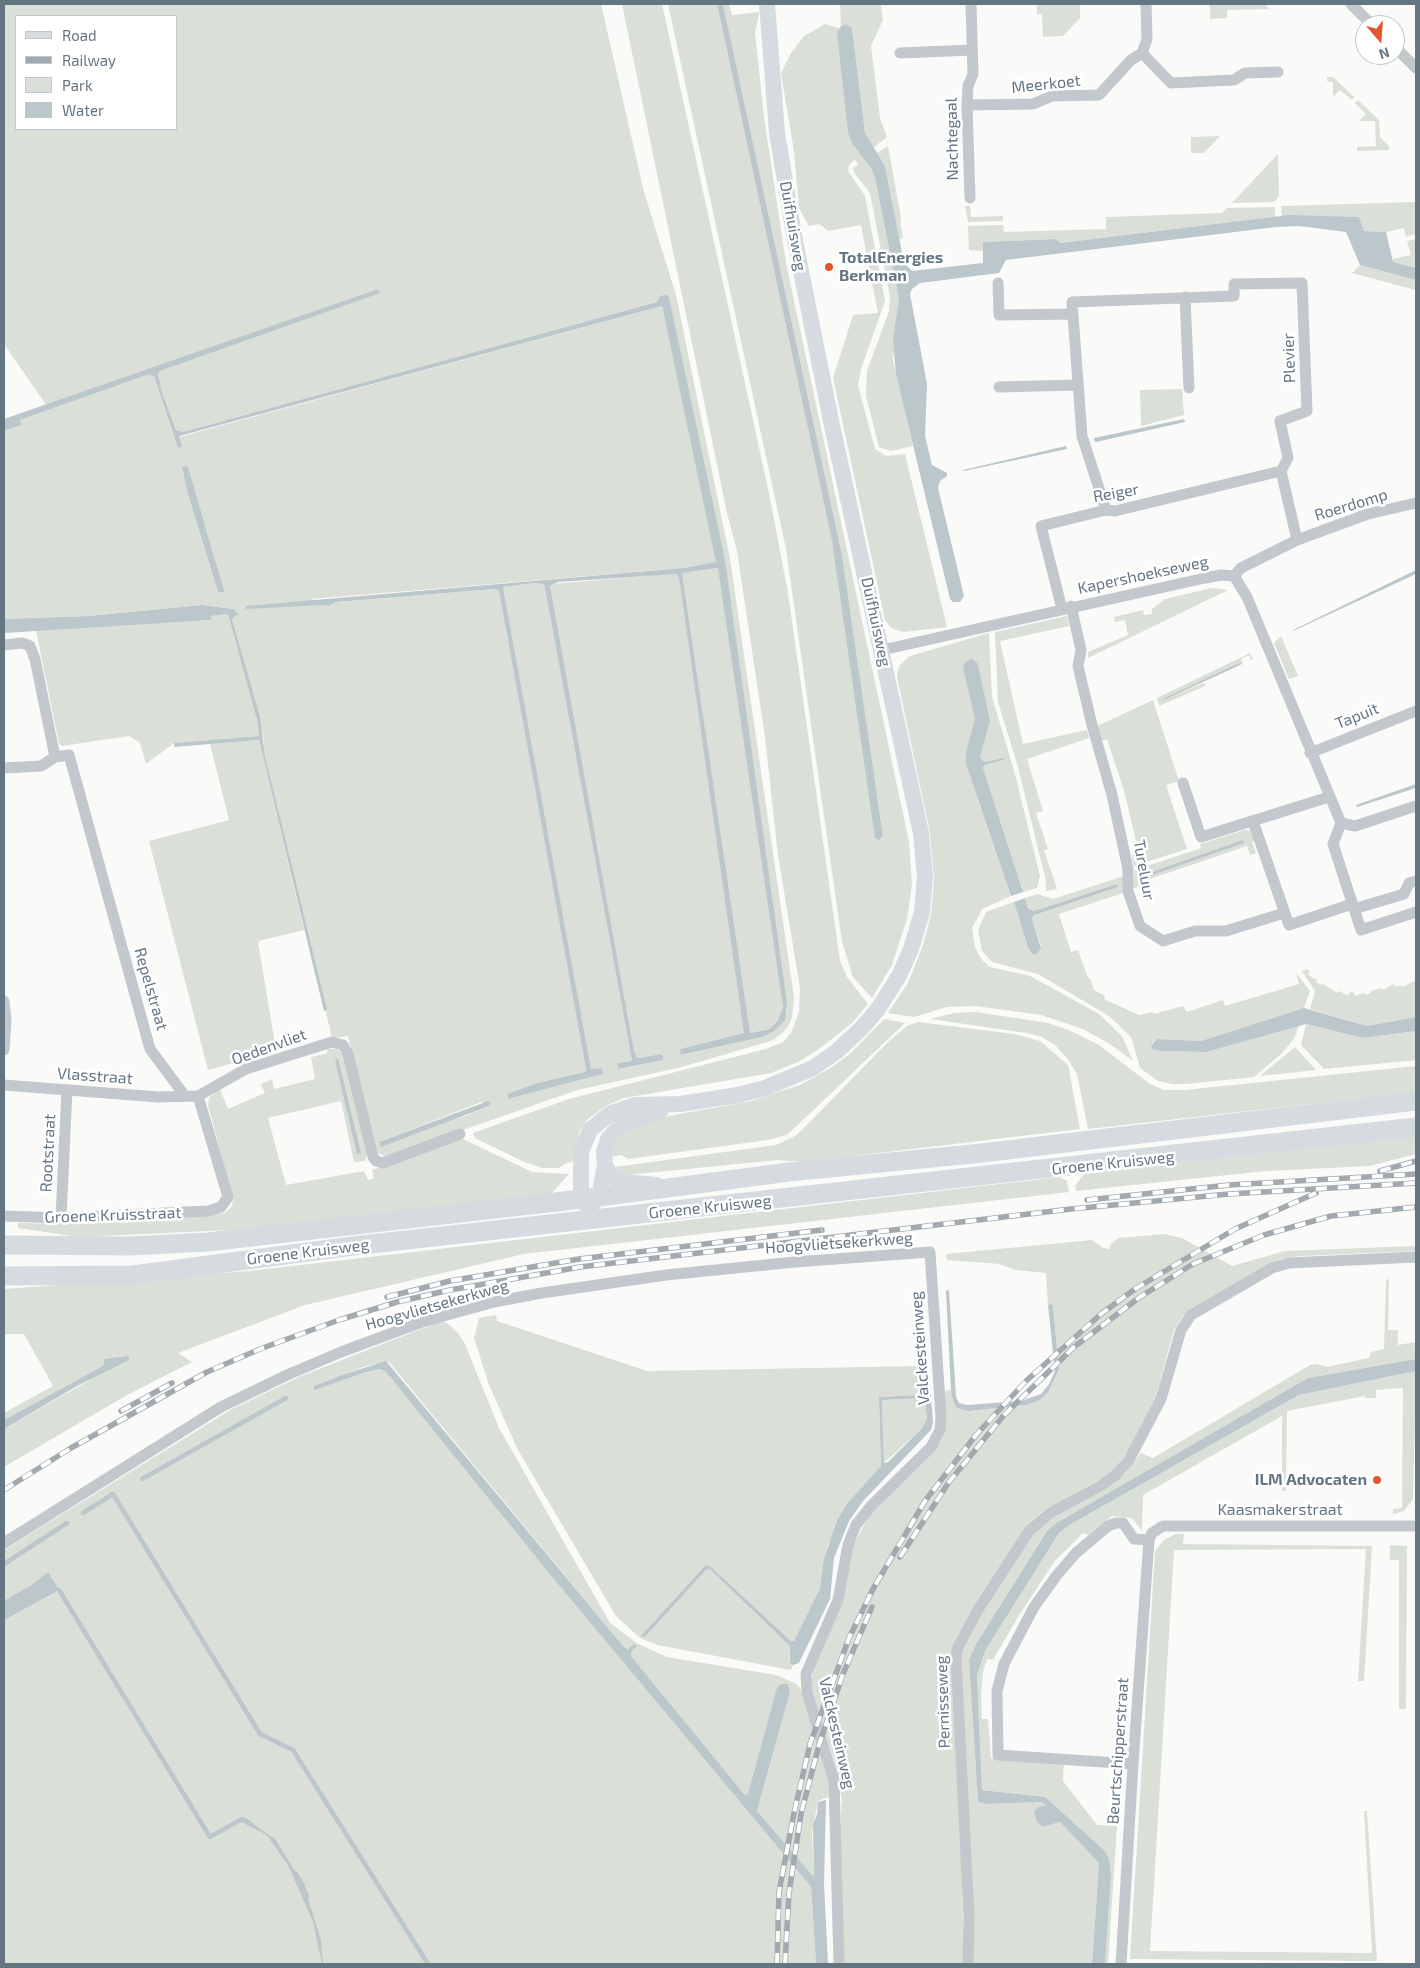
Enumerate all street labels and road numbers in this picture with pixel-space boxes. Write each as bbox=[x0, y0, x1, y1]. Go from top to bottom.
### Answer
street label: Meerkoet bbox=[1011, 71, 1081, 97]
street label: Nachtegaal bbox=[942, 97, 962, 181]
street label: Duifhuisweg bbox=[776, 180, 810, 272]
street label: Plevier bbox=[1279, 333, 1299, 383]
street label: Reiger bbox=[1092, 480, 1140, 506]
street label: Roerdomp bbox=[1312, 485, 1390, 525]
street label: Kapershoekseweg bbox=[1076, 552, 1210, 598]
street label: Duifhuisweg bbox=[857, 576, 895, 668]
street label: Tapuit bbox=[1333, 699, 1381, 733]
street label: Tureluur bbox=[1129, 838, 1159, 902]
street label: Repelstraat bbox=[130, 945, 172, 1033]
street label: Oedenvliet bbox=[229, 1025, 309, 1069]
street label: Vlasstraat bbox=[57, 1064, 133, 1088]
street label: Rootstraat bbox=[36, 1113, 60, 1193]
street label: Groene Kruisweg bbox=[1051, 1147, 1175, 1179]
street label: Groene Kruisweg bbox=[648, 1191, 772, 1223]
street label: Groene Kruisstraat bbox=[44, 1203, 182, 1227]
street label: Hoogvlietsekerkweg bbox=[764, 1228, 914, 1258]
street label: Groene Kruisweg bbox=[246, 1235, 370, 1269]
street label: Hoogvlietsekerkweg bbox=[363, 1275, 511, 1335]
street label: Valckesteinweg bbox=[906, 1291, 934, 1405]
street label: Kaasmakerstraat bbox=[1217, 1500, 1343, 1520]
street label: Pernisseweg bbox=[932, 1655, 954, 1749]
street label: Valckesteinweg bbox=[815, 1675, 859, 1791]
street label: Beurtschipperstraat bbox=[1103, 1677, 1133, 1825]

